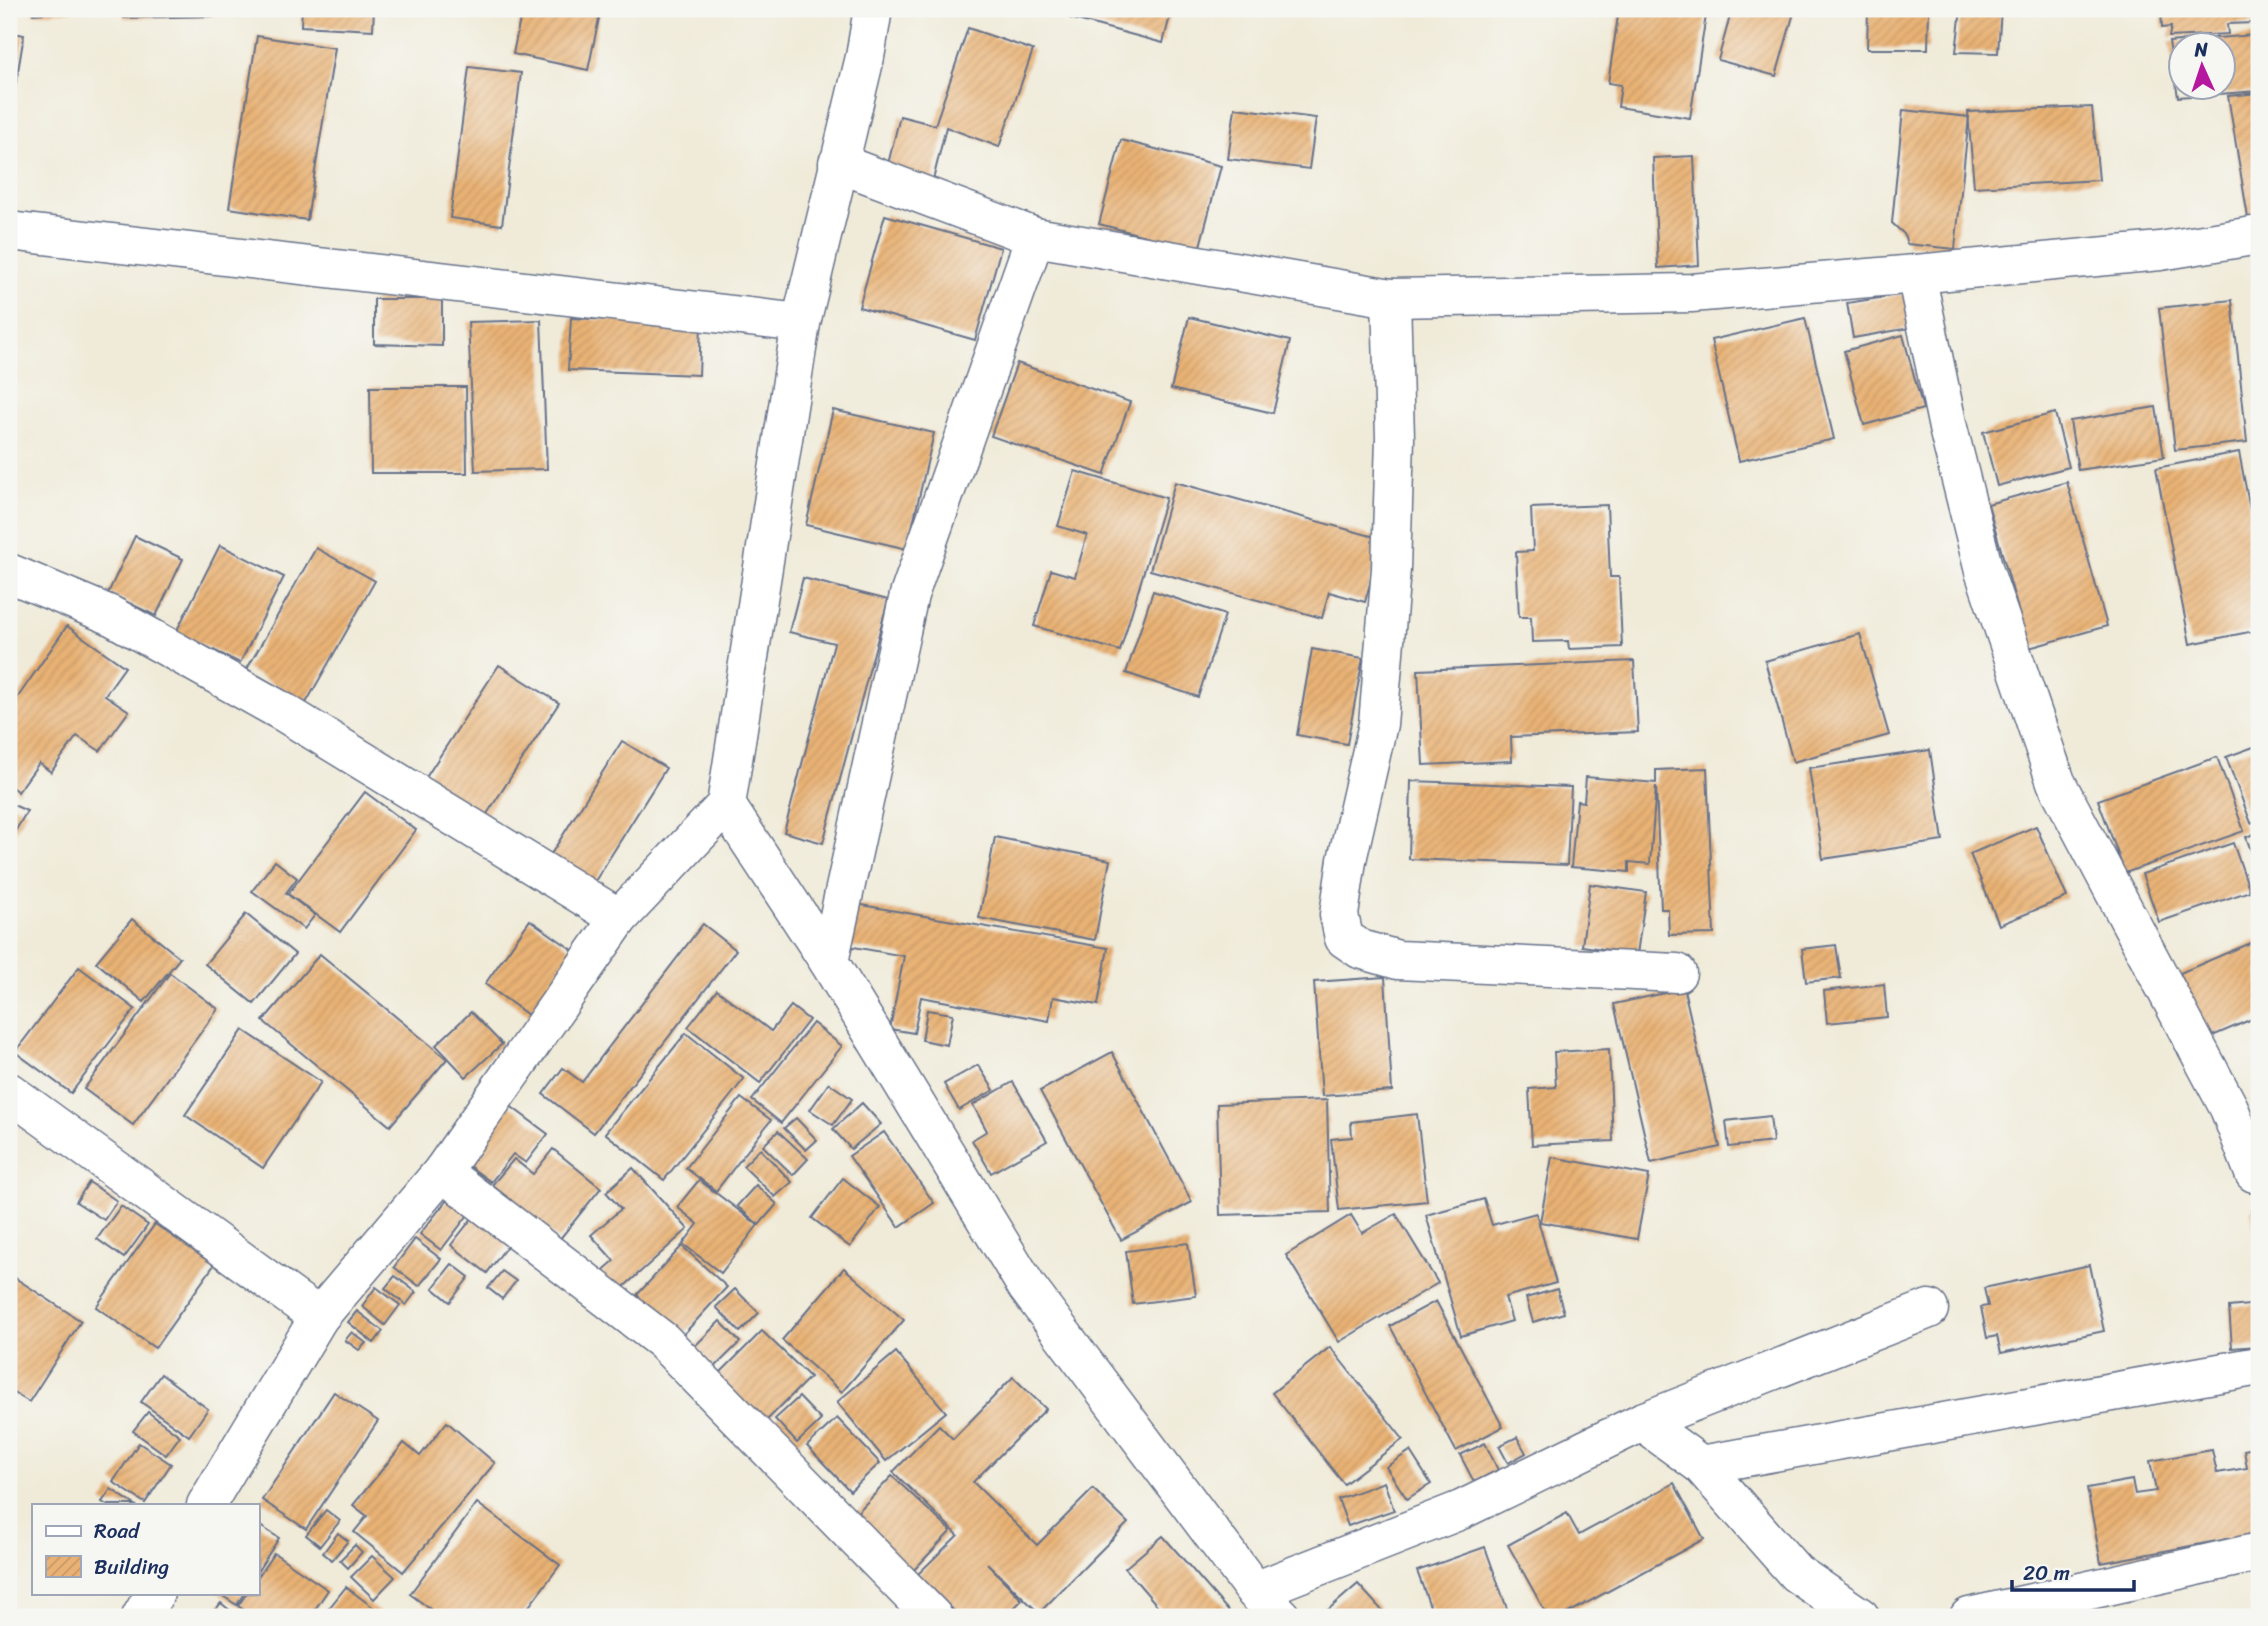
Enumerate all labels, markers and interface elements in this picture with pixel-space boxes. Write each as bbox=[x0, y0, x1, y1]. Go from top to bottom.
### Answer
north arrow bbox=[2166, 32, 2236, 102]
text: N bbox=[2193, 33, 2209, 66]
legend bbox=[32, 1504, 259, 1594]
text: Road bbox=[94, 1512, 141, 1550]
text: Building bbox=[94, 1548, 170, 1586]
scale bar bbox=[2012, 1549, 2135, 1593]
text: 20 m bbox=[2023, 1554, 2070, 1592]

